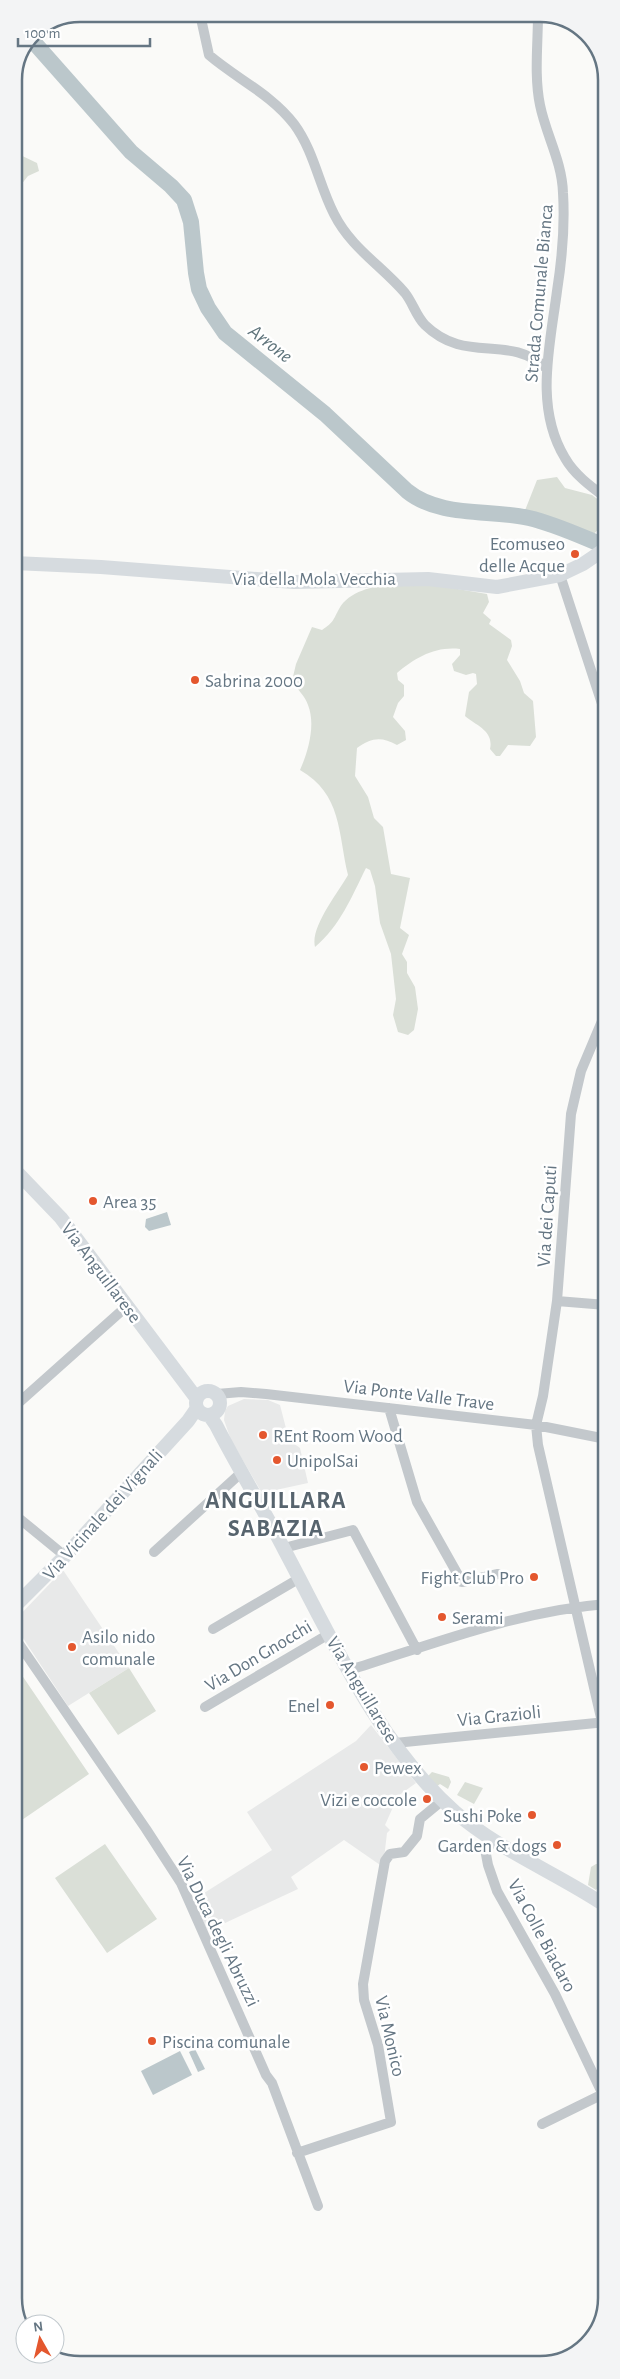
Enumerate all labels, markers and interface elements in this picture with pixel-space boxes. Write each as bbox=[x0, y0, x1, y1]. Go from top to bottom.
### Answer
scale bar bbox=[18, 15, 150, 47]
text: 100 m bbox=[25, 26, 60, 41]
street label: Strada Comunale Bianca bbox=[522, 203, 557, 383]
water label: Arrone bbox=[244, 320, 296, 367]
place label: Ecomuseo delle Acque bbox=[479, 535, 565, 576]
marker: Ecomuseo delle Acque bbox=[569, 548, 581, 560]
street label: Via della Mola Vecchia bbox=[232, 570, 396, 589]
place label: Sabrina 2000 bbox=[205, 672, 303, 691]
marker: Sabrina 2000 bbox=[189, 674, 201, 686]
street label: Via dei Caputi bbox=[534, 1164, 561, 1268]
place label: Area 35 bbox=[103, 1193, 156, 1212]
marker: Area 35 bbox=[87, 1195, 99, 1207]
street label: Via Anguillarese bbox=[57, 1219, 145, 1327]
street label: Via Ponte Valle Trave bbox=[342, 1377, 495, 1414]
place label: REnt Room Wood bbox=[273, 1427, 403, 1446]
marker: REnt Room Wood bbox=[257, 1429, 269, 1441]
street label: Via Vicinale dei Vignali bbox=[40, 1446, 167, 1584]
place label: UnipolSai bbox=[287, 1452, 359, 1471]
marker: UnipolSai bbox=[271, 1454, 283, 1466]
district label: ANGUILLARA SABAZIA bbox=[205, 1489, 347, 1541]
place label: Fight Club Pro bbox=[421, 1569, 524, 1588]
marker: Fight Club Pro bbox=[528, 1571, 540, 1583]
place label: Serami bbox=[452, 1609, 504, 1628]
marker: Serami bbox=[436, 1611, 448, 1623]
street label: Via Don Gnocchi bbox=[202, 1617, 315, 1696]
place label: Asilo nido comunale bbox=[82, 1628, 155, 1669]
street label: Via Anguillarese bbox=[323, 1633, 401, 1746]
marker: Asilo nido comunale bbox=[66, 1641, 78, 1653]
place label: Enel bbox=[288, 1697, 320, 1716]
marker: Enel bbox=[324, 1699, 336, 1711]
street label: Via Grazioli bbox=[456, 1703, 542, 1730]
place label: Pewex bbox=[374, 1759, 421, 1778]
marker: Pewex bbox=[358, 1761, 370, 1773]
place label: Vizi e coccole bbox=[320, 1791, 417, 1810]
marker: Vizi e coccole bbox=[421, 1793, 433, 1805]
place label: Sushi Poke bbox=[443, 1807, 522, 1826]
marker: Sushi Poke bbox=[526, 1809, 538, 1821]
place label: Garden & dogs bbox=[438, 1837, 547, 1856]
marker: Garden & dogs bbox=[551, 1839, 563, 1851]
street label: Via Duca degli Abruzzi bbox=[173, 1853, 262, 2010]
street label: Via Colle Biadaro bbox=[504, 1876, 579, 1995]
street label: Via Monico bbox=[371, 1994, 408, 2078]
place label: Piscina comunale bbox=[162, 2033, 290, 2052]
marker: Piscina comunale bbox=[146, 2035, 158, 2047]
north arrow bbox=[15, 2314, 65, 2364]
text: N bbox=[33, 2320, 44, 2335]

